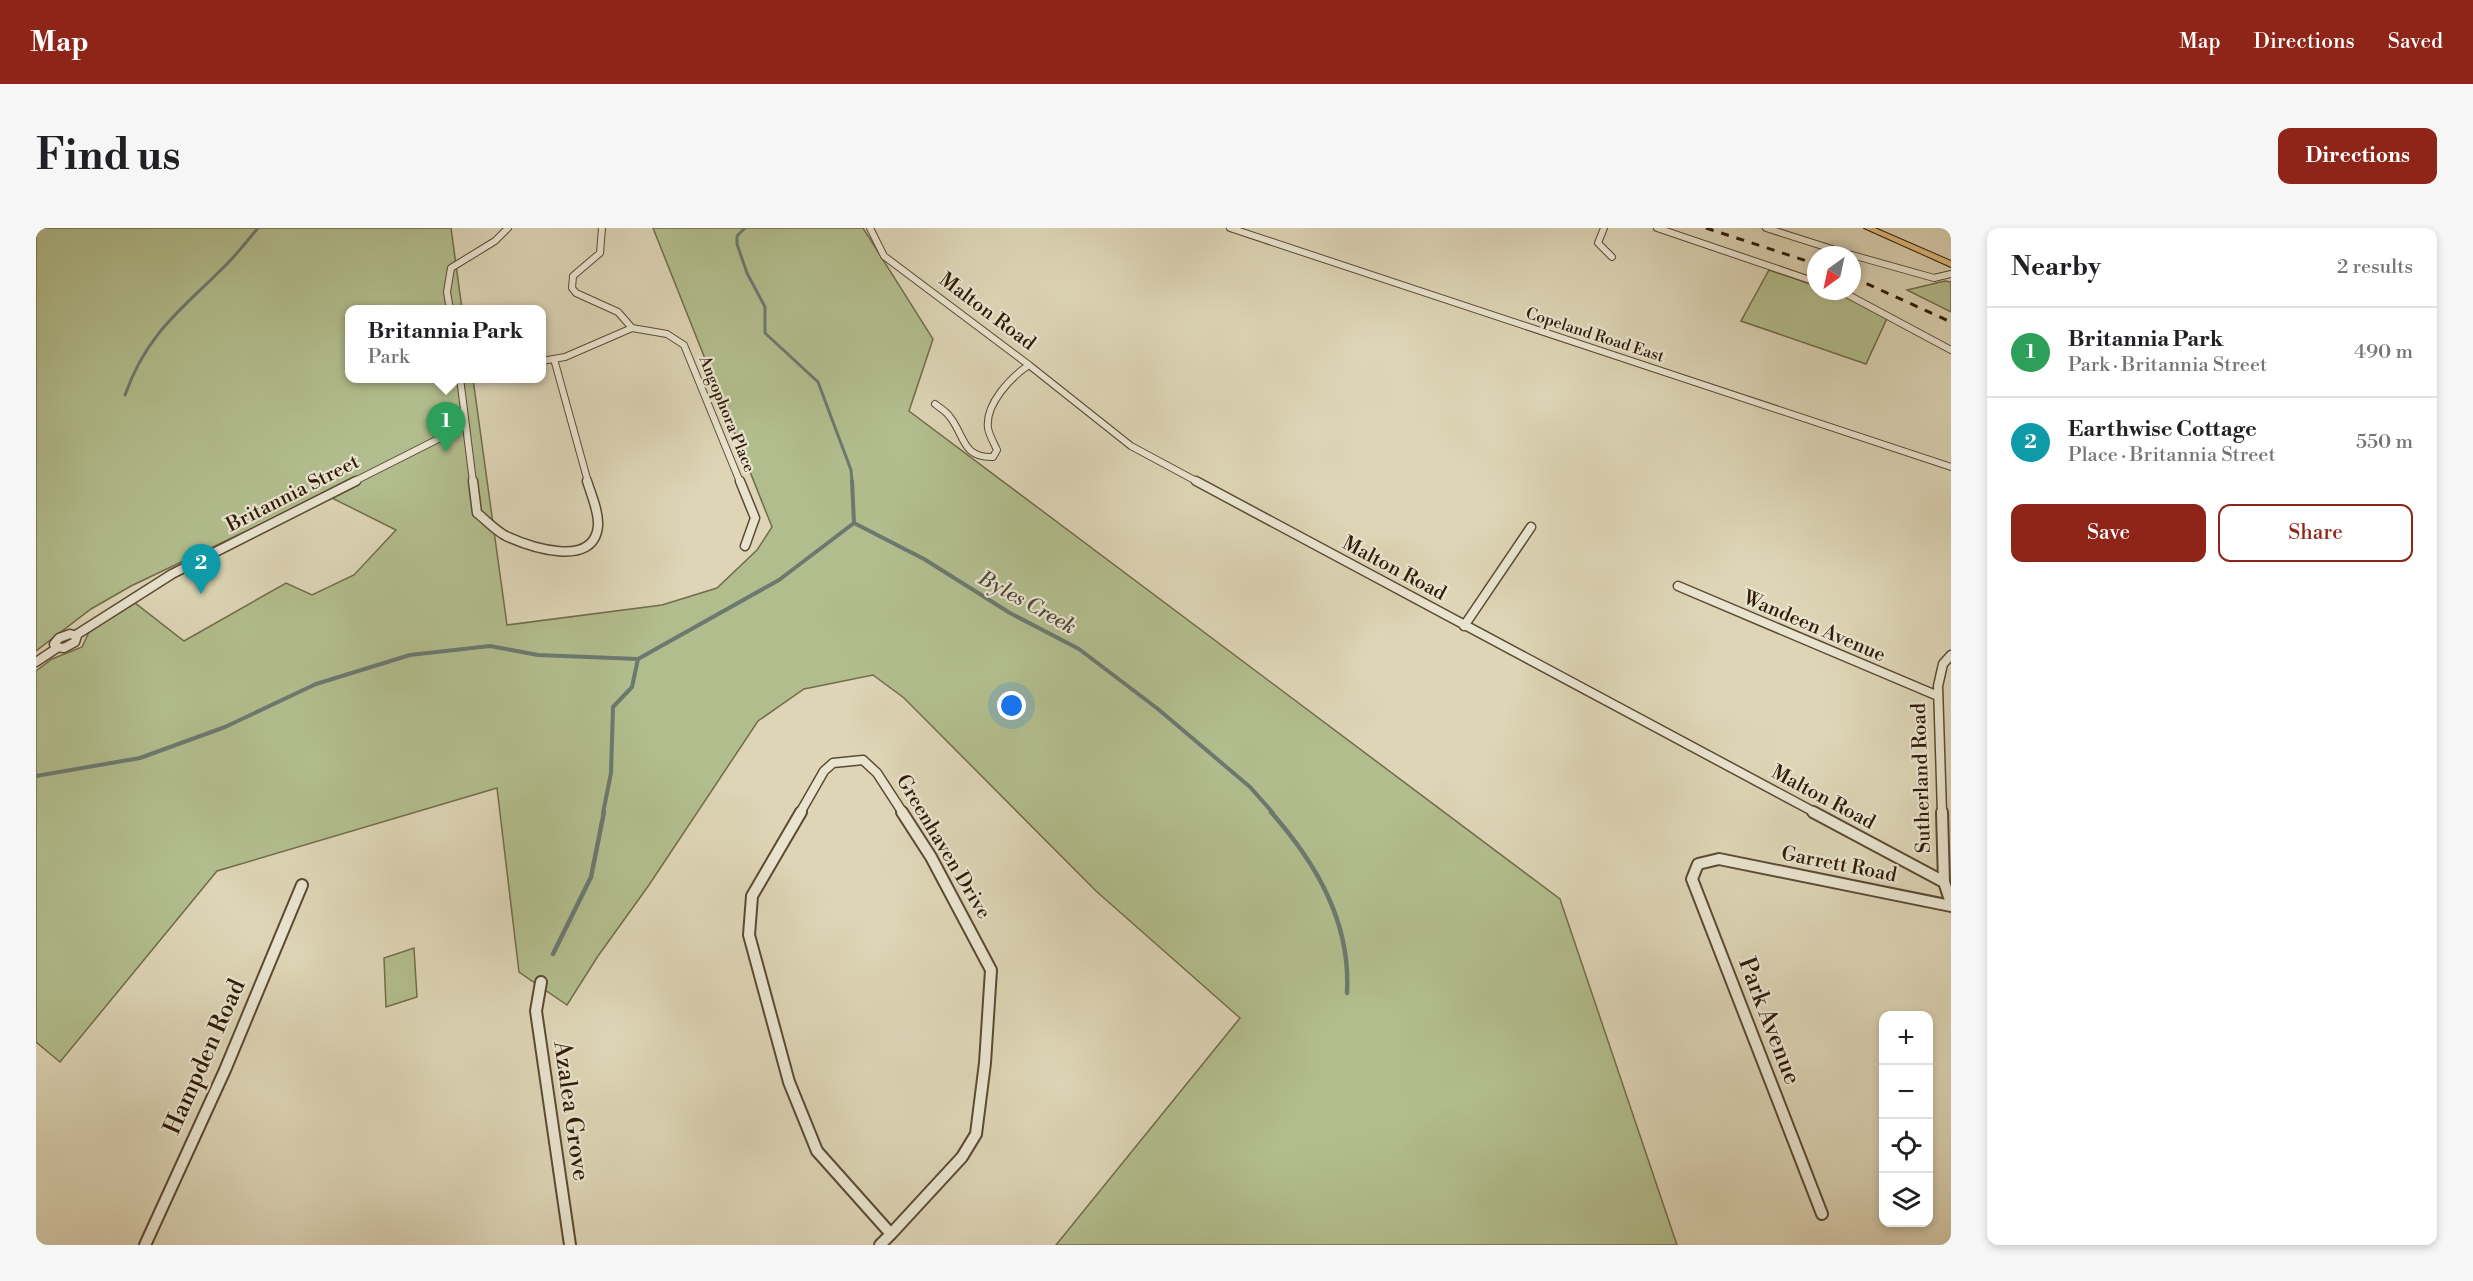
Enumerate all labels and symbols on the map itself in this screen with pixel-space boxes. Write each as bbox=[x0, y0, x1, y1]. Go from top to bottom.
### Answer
north arrow bbox=[1807, 246, 1861, 300]
street label: Malton Road bbox=[934, 268, 1041, 357]
street label: Copeland Road East bbox=[1523, 303, 1667, 367]
street label: Angophora Place bbox=[694, 352, 759, 475]
pin: 1 bbox=[426, 402, 466, 452]
street label: Britannia Street bbox=[221, 450, 364, 539]
street label: Malton Road bbox=[1338, 531, 1451, 607]
pin: 2 bbox=[182, 544, 220, 594]
water label: Byles Creek bbox=[973, 565, 1080, 640]
street label: Wandeen Avenue bbox=[1738, 585, 1889, 668]
your location bbox=[997, 691, 1026, 720]
street label: Sutherland Road bbox=[1907, 702, 1937, 854]
street label: Malton Road bbox=[1767, 760, 1880, 836]
street label: Greenhaven Drive bbox=[890, 770, 996, 924]
street label: Garrett Road bbox=[1779, 842, 1900, 889]
street label: Park Avenue bbox=[1731, 953, 1807, 1089]
street label: Hampden Road bbox=[157, 974, 253, 1139]
street label: Azalea Grove bbox=[546, 1038, 596, 1183]

